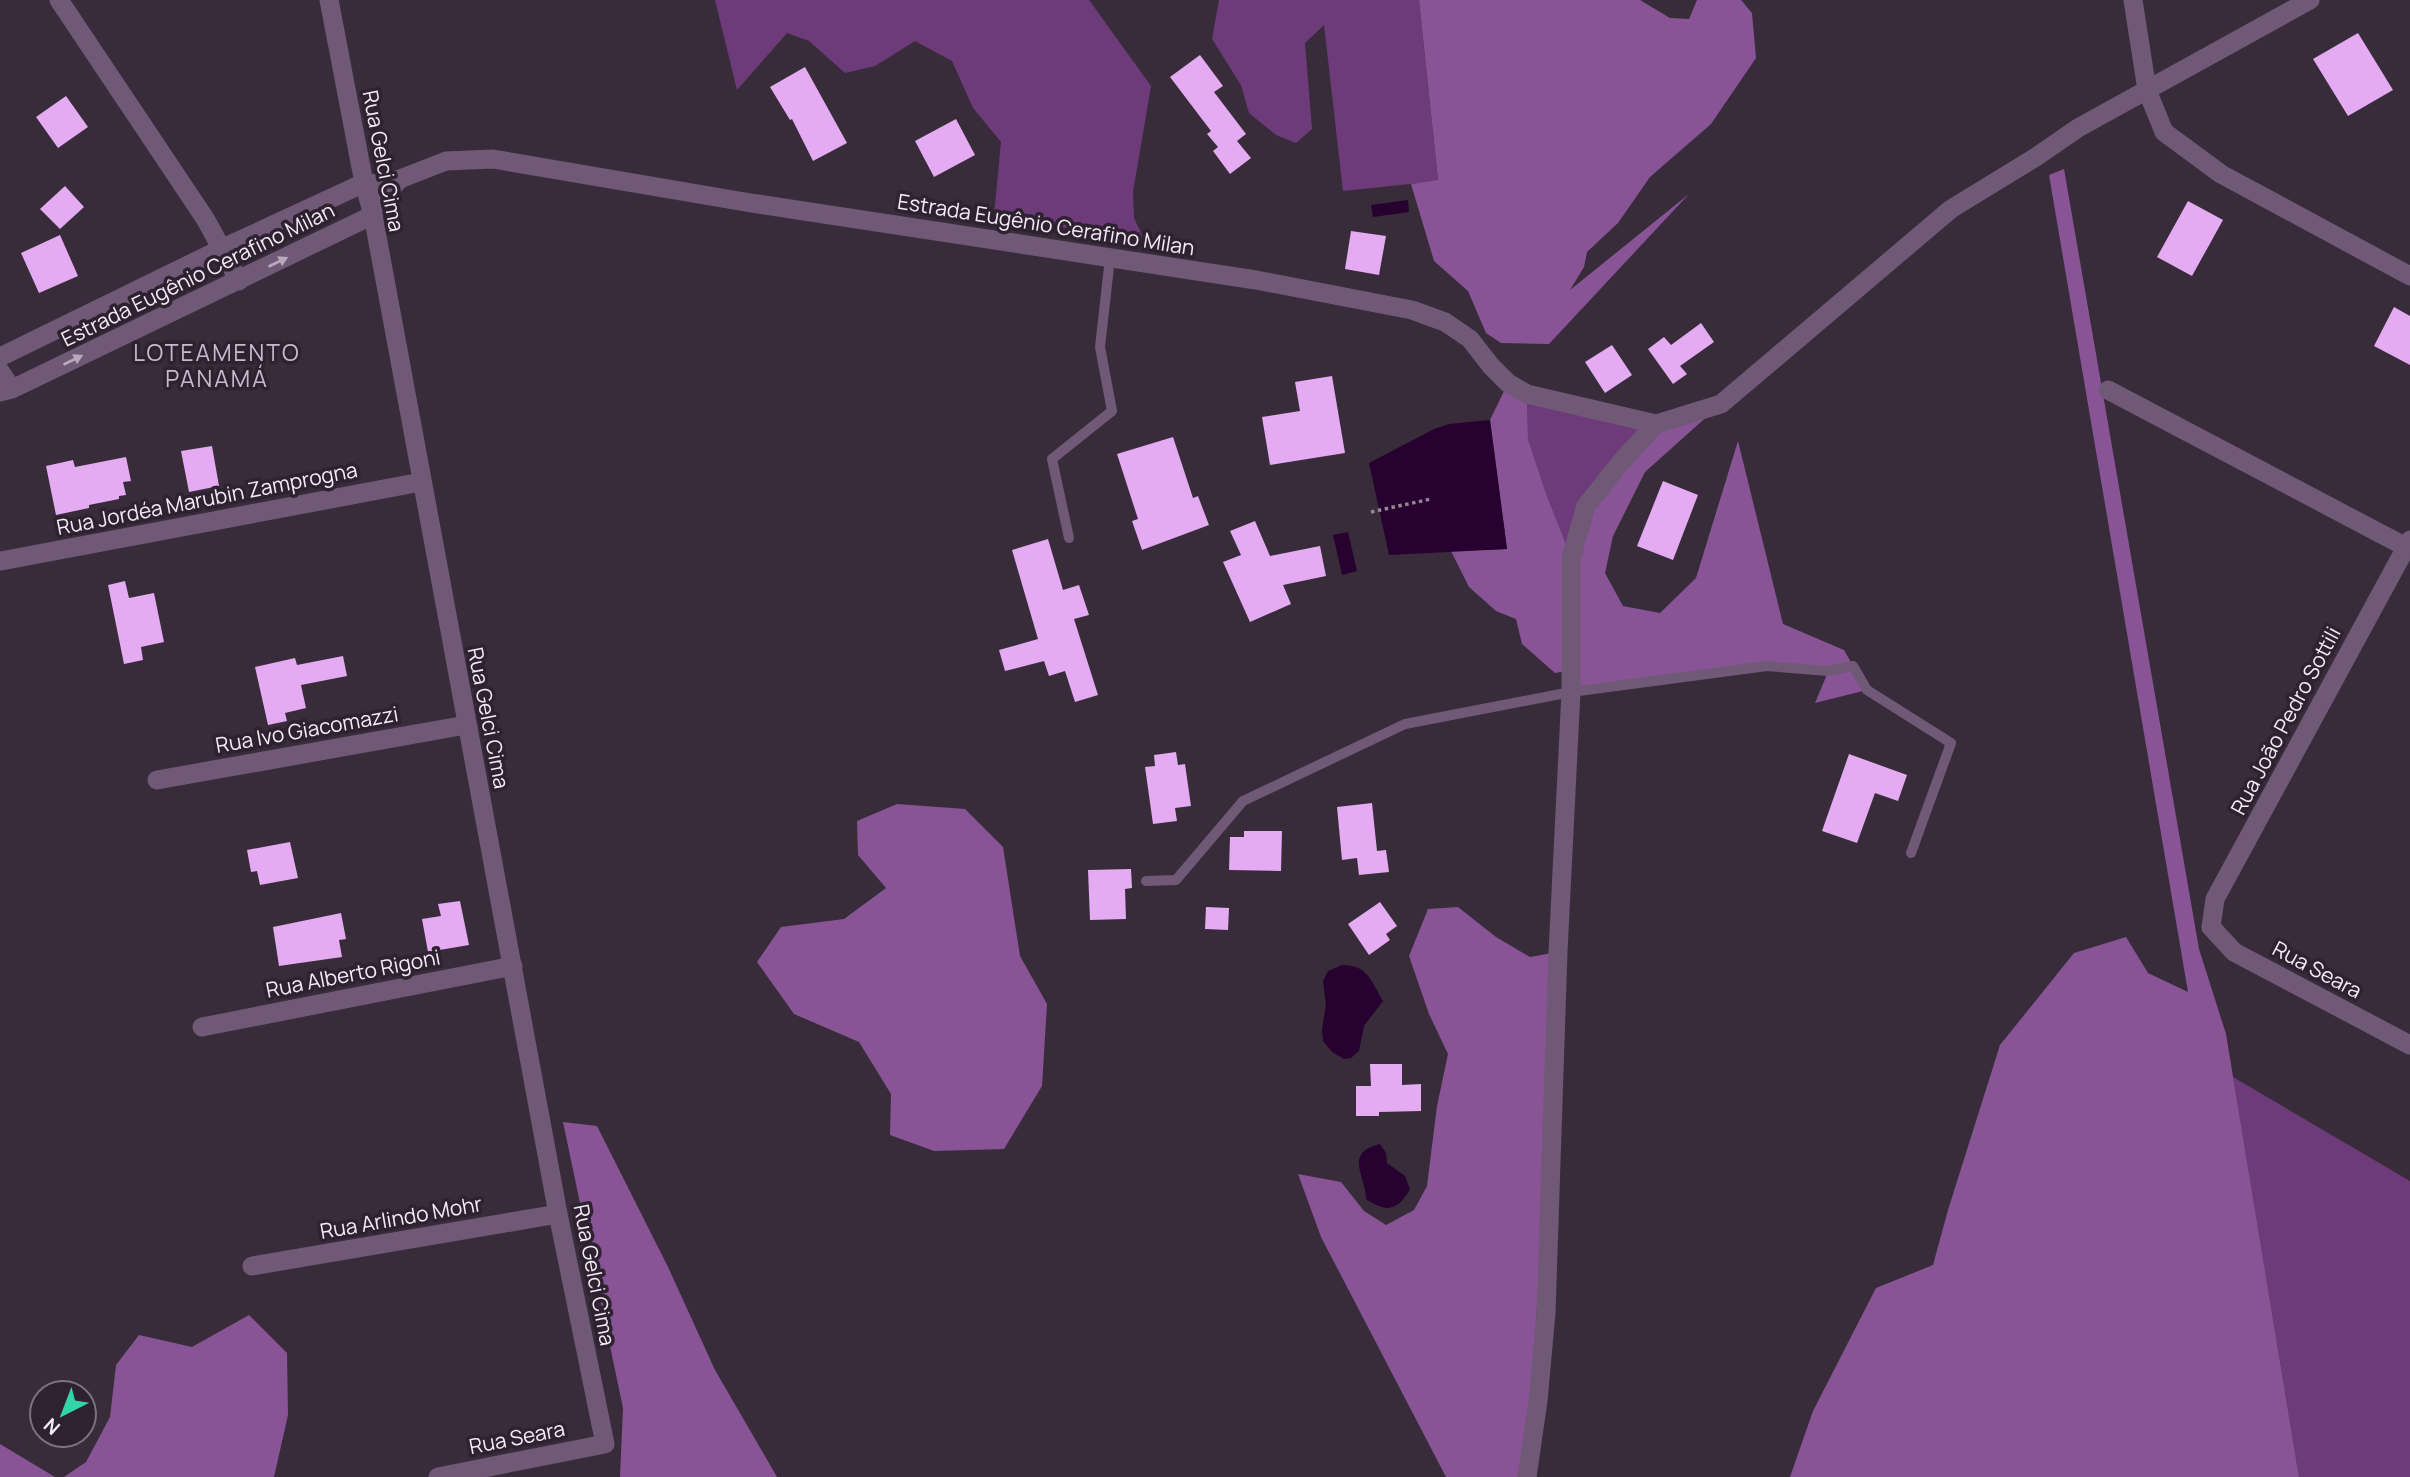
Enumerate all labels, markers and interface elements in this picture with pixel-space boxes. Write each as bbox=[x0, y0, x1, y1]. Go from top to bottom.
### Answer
street label: Rua Gelci Cima bbox=[357, 88, 411, 234]
street label: Estrada Eugênio Cerafino Milan bbox=[895, 187, 1197, 261]
street label: Estrada Eugênio Cerafino Milan bbox=[56, 196, 339, 353]
one-way arrow bbox=[268, 256, 288, 267]
district label: LOTEAMENTO PANAMÁ bbox=[133, 336, 301, 394]
one-way arrow bbox=[63, 354, 83, 366]
street label: Rua Jordéa Marubin Zamprogna bbox=[54, 455, 360, 541]
street label: Rua João Pedro Sottili bbox=[2224, 622, 2347, 819]
street label: Rua Gelci Cima bbox=[462, 645, 516, 791]
street label: Rua Ivo Giacomazzi bbox=[213, 699, 400, 759]
street label: Rua Seara bbox=[2268, 934, 2367, 1004]
street label: Rua Alberto Rigoni bbox=[263, 942, 442, 1004]
street label: Rua Arlindo Mohr bbox=[318, 1189, 484, 1245]
street label: Rua Gelci Cima bbox=[568, 1202, 622, 1348]
north arrow bbox=[28, 1379, 98, 1449]
text: N bbox=[38, 1412, 65, 1441]
street label: Rua Seara bbox=[466, 1414, 567, 1460]

